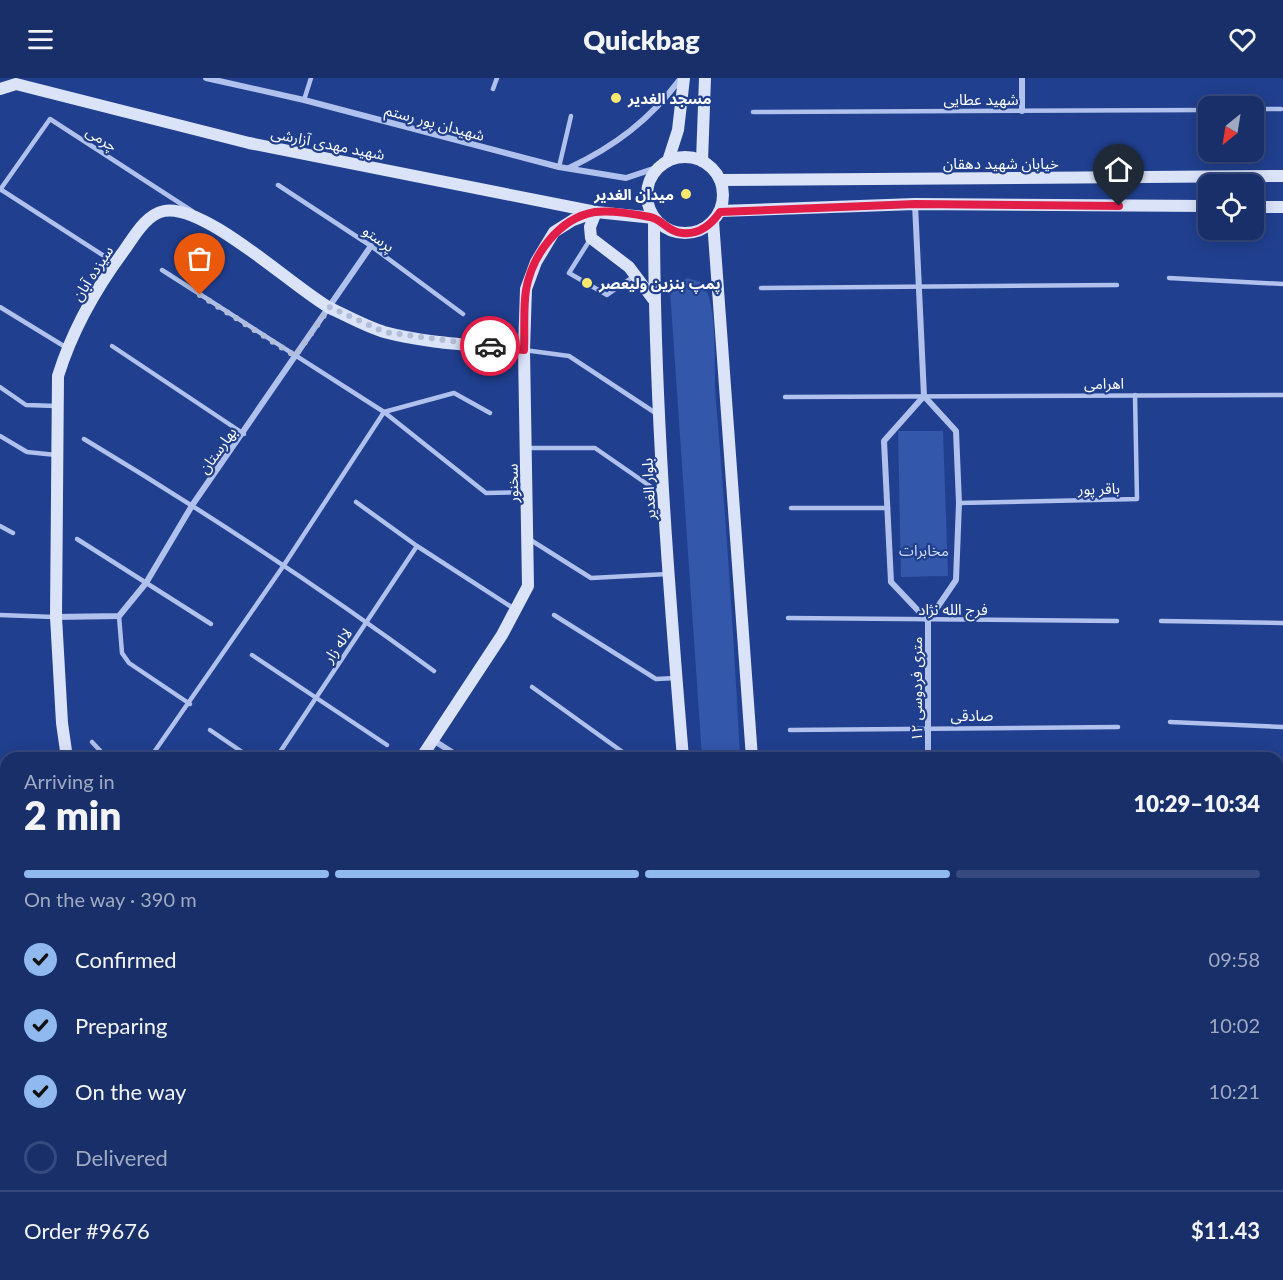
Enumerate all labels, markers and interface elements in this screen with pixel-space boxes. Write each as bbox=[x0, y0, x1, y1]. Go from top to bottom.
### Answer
icon: menu bbox=[24, 23, 57, 56]
text: Quickbag bbox=[583, 23, 700, 56]
icon: heart bbox=[1226, 23, 1259, 56]
place label: مسجد الغدیر bbox=[627, 89, 712, 108]
street label: شهید عطایی bbox=[944, 90, 1019, 109]
marker: مسجد الغدیر bbox=[609, 91, 623, 105]
north arrow bbox=[1198, 96, 1264, 162]
map controls bbox=[1198, 96, 1264, 240]
street label: شهیدان پور رستم bbox=[382, 100, 487, 147]
street label: چرمی bbox=[82, 121, 121, 156]
street label: شهید مهدی آزارشی bbox=[269, 123, 387, 164]
pin bbox=[1093, 144, 1144, 206]
icon: home bbox=[1102, 153, 1135, 186]
street label: خیابان شهید دهقان bbox=[943, 154, 1059, 173]
button: locate bbox=[1198, 174, 1264, 240]
place label: میدان الغدیر bbox=[593, 185, 674, 204]
marker: میدان الغدیر bbox=[679, 187, 693, 201]
street label: پرستو bbox=[359, 221, 398, 257]
pin bbox=[174, 233, 225, 295]
street label: سیزده آبان bbox=[68, 242, 117, 304]
icon: bag bbox=[183, 242, 216, 275]
place label: پمپ بنزین ولیعصر bbox=[598, 274, 721, 294]
marker: پمپ بنزین ولیعصر bbox=[580, 276, 594, 290]
courier bbox=[460, 316, 520, 376]
icon: car bbox=[474, 330, 507, 363]
street label: اهرامی bbox=[1084, 374, 1124, 393]
street label: بهارستان bbox=[194, 423, 241, 477]
street label: بلوار الغدیر bbox=[637, 457, 660, 522]
street label: سخنور bbox=[503, 463, 522, 504]
street label: باقر پور bbox=[1077, 479, 1120, 500]
park label: مخابرات bbox=[899, 541, 949, 560]
street label: فرج الله نژاد bbox=[918, 600, 988, 622]
street label: لاله زار bbox=[318, 624, 356, 667]
street label: ۱۲ متری فردوسی bbox=[907, 637, 926, 741]
street label: صادقی bbox=[951, 706, 993, 725]
text: Arriving in bbox=[24, 769, 115, 793]
text: 10:29–10:34 bbox=[1134, 790, 1260, 817]
text: 2 min bbox=[24, 792, 121, 838]
text: On the way · 390 m bbox=[24, 887, 197, 911]
icon: check bbox=[24, 943, 57, 976]
text: Confirmed bbox=[75, 946, 177, 973]
text: 09:58 bbox=[1209, 947, 1260, 971]
icon: check bbox=[24, 1009, 57, 1042]
text: Preparing bbox=[75, 1012, 167, 1039]
text: 10:02 bbox=[1209, 1013, 1260, 1037]
icon: check bbox=[24, 1075, 57, 1108]
text: On the way bbox=[75, 1078, 186, 1105]
text: 10:21 bbox=[1209, 1079, 1260, 1103]
text: Delivered bbox=[75, 1144, 168, 1171]
text: Order #9676 bbox=[24, 1217, 150, 1244]
text: $11.43 bbox=[1191, 1217, 1260, 1244]

